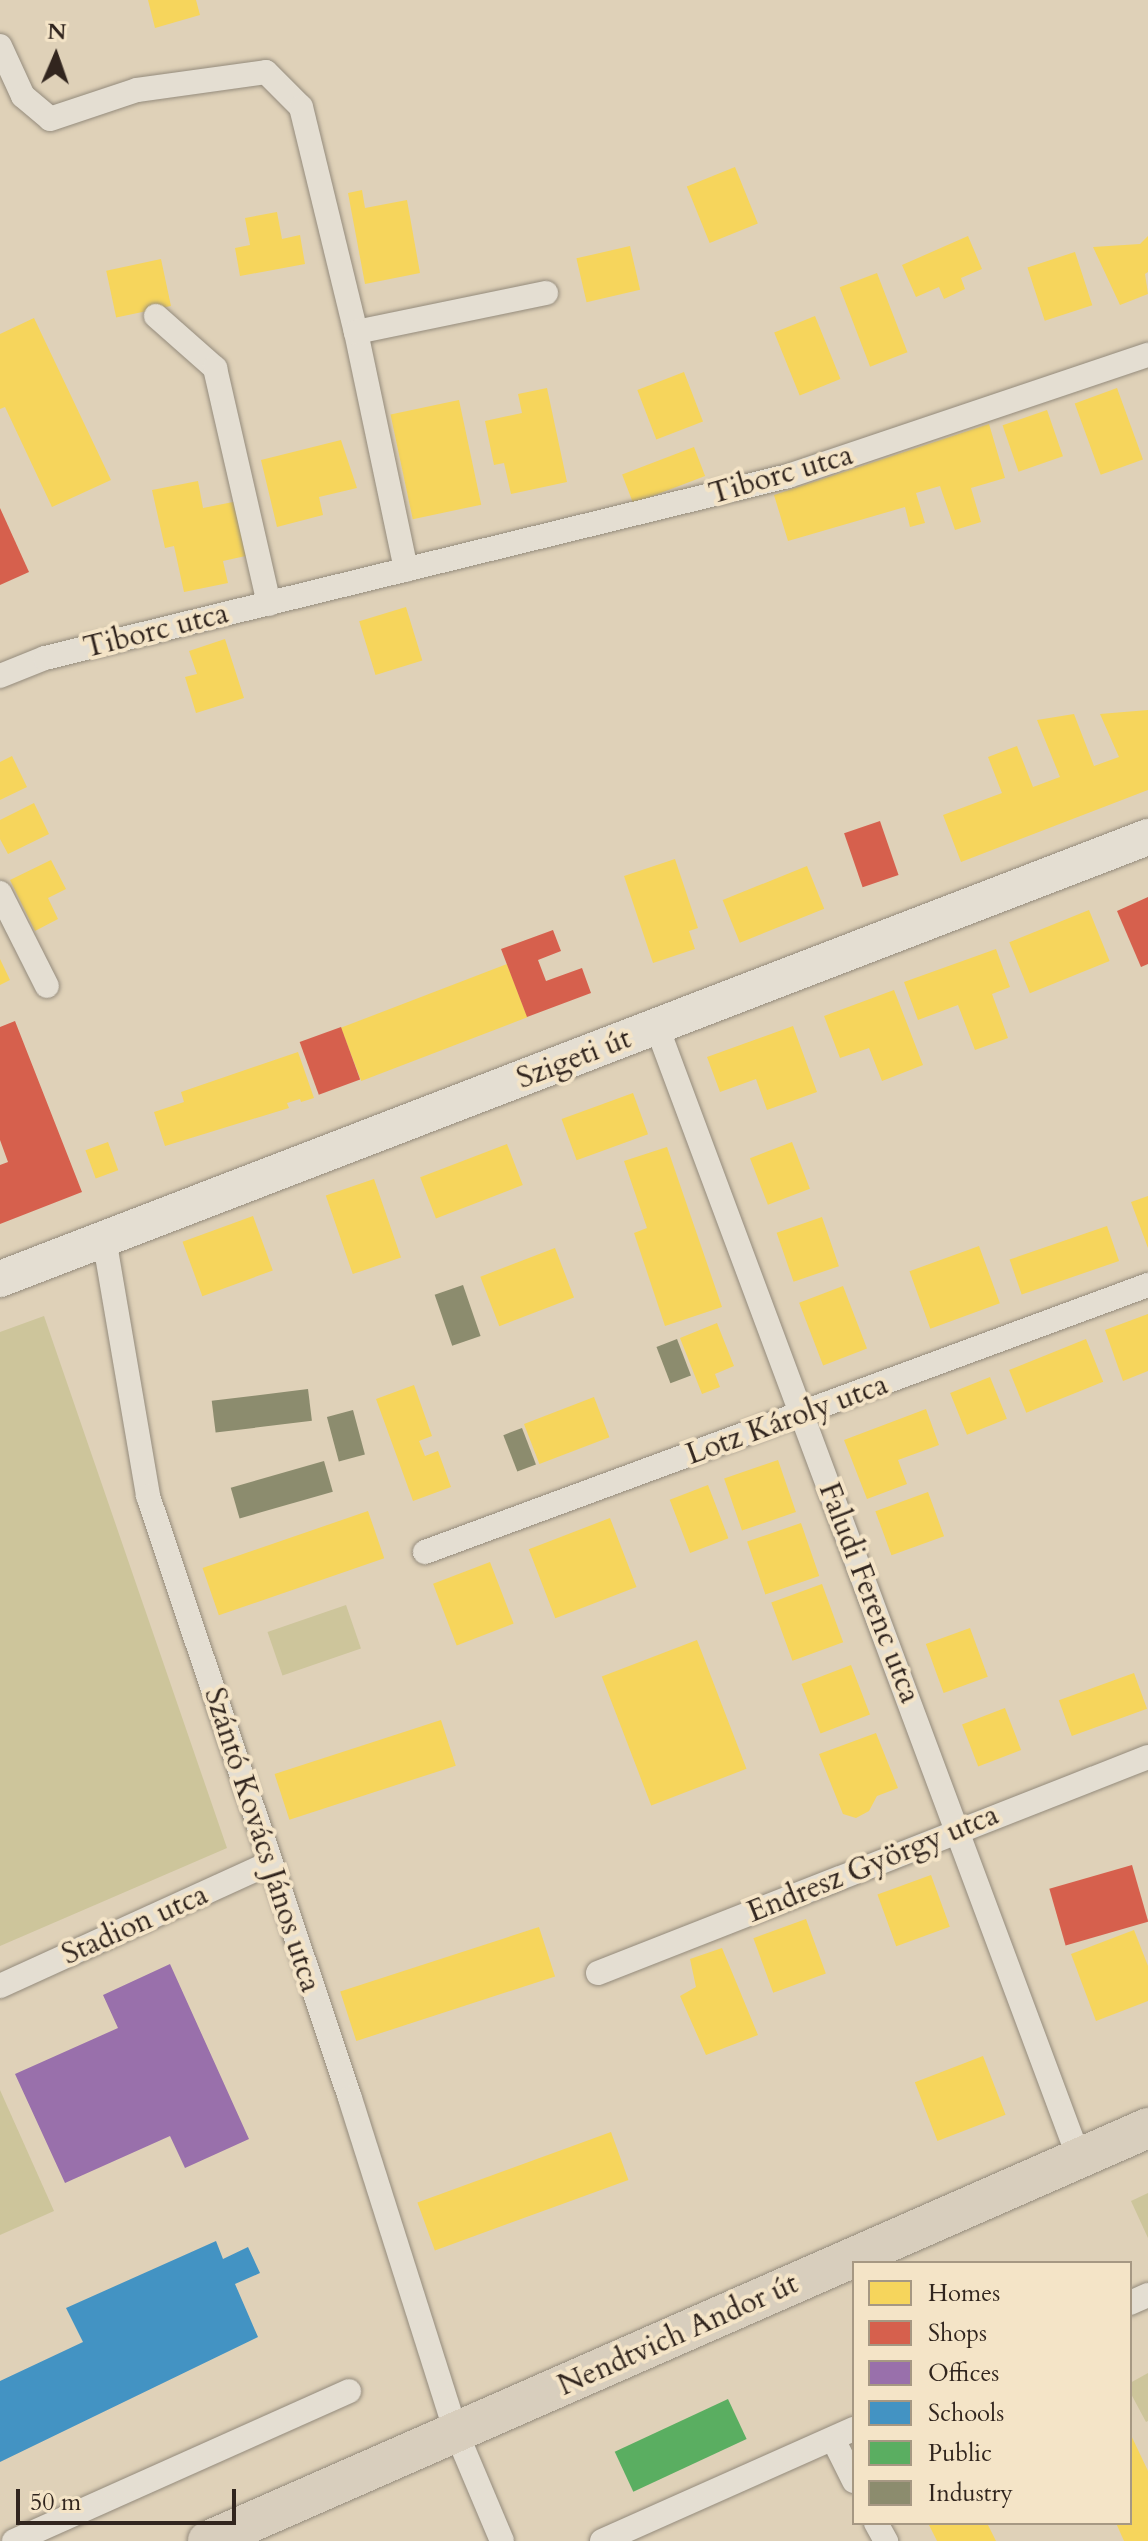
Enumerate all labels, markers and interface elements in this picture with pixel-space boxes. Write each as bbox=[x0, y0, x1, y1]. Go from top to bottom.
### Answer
north arrow bbox=[16, 16, 96, 96]
text: N bbox=[47, 17, 67, 47]
street label: Tiborc utca bbox=[705, 437, 857, 513]
street label: Tiborc utca bbox=[80, 596, 232, 666]
street label: Szigeti út bbox=[512, 1021, 636, 1097]
street label: Lotz Károly utca bbox=[681, 1367, 893, 1473]
street label: Faludi Ferenc utca bbox=[810, 1478, 928, 1708]
street label: Szántó Kovács János utca bbox=[196, 1683, 328, 1997]
street label: Endresz György utca bbox=[742, 1797, 1004, 1931]
street label: Stadion utca bbox=[57, 1877, 213, 1973]
legend bbox=[852, 2261, 1132, 2525]
street label: Nendtvich Andor út bbox=[552, 2266, 804, 2404]
text: Homes bbox=[928, 2277, 1000, 2310]
text: Shops bbox=[928, 2317, 987, 2350]
text: Offices bbox=[928, 2357, 999, 2390]
text: Schools bbox=[928, 2397, 1004, 2430]
text: Public bbox=[928, 2437, 992, 2470]
scale bar bbox=[20, 2473, 240, 2523]
text: Industry bbox=[928, 2477, 1013, 2510]
text: 50 m bbox=[30, 2486, 81, 2519]

